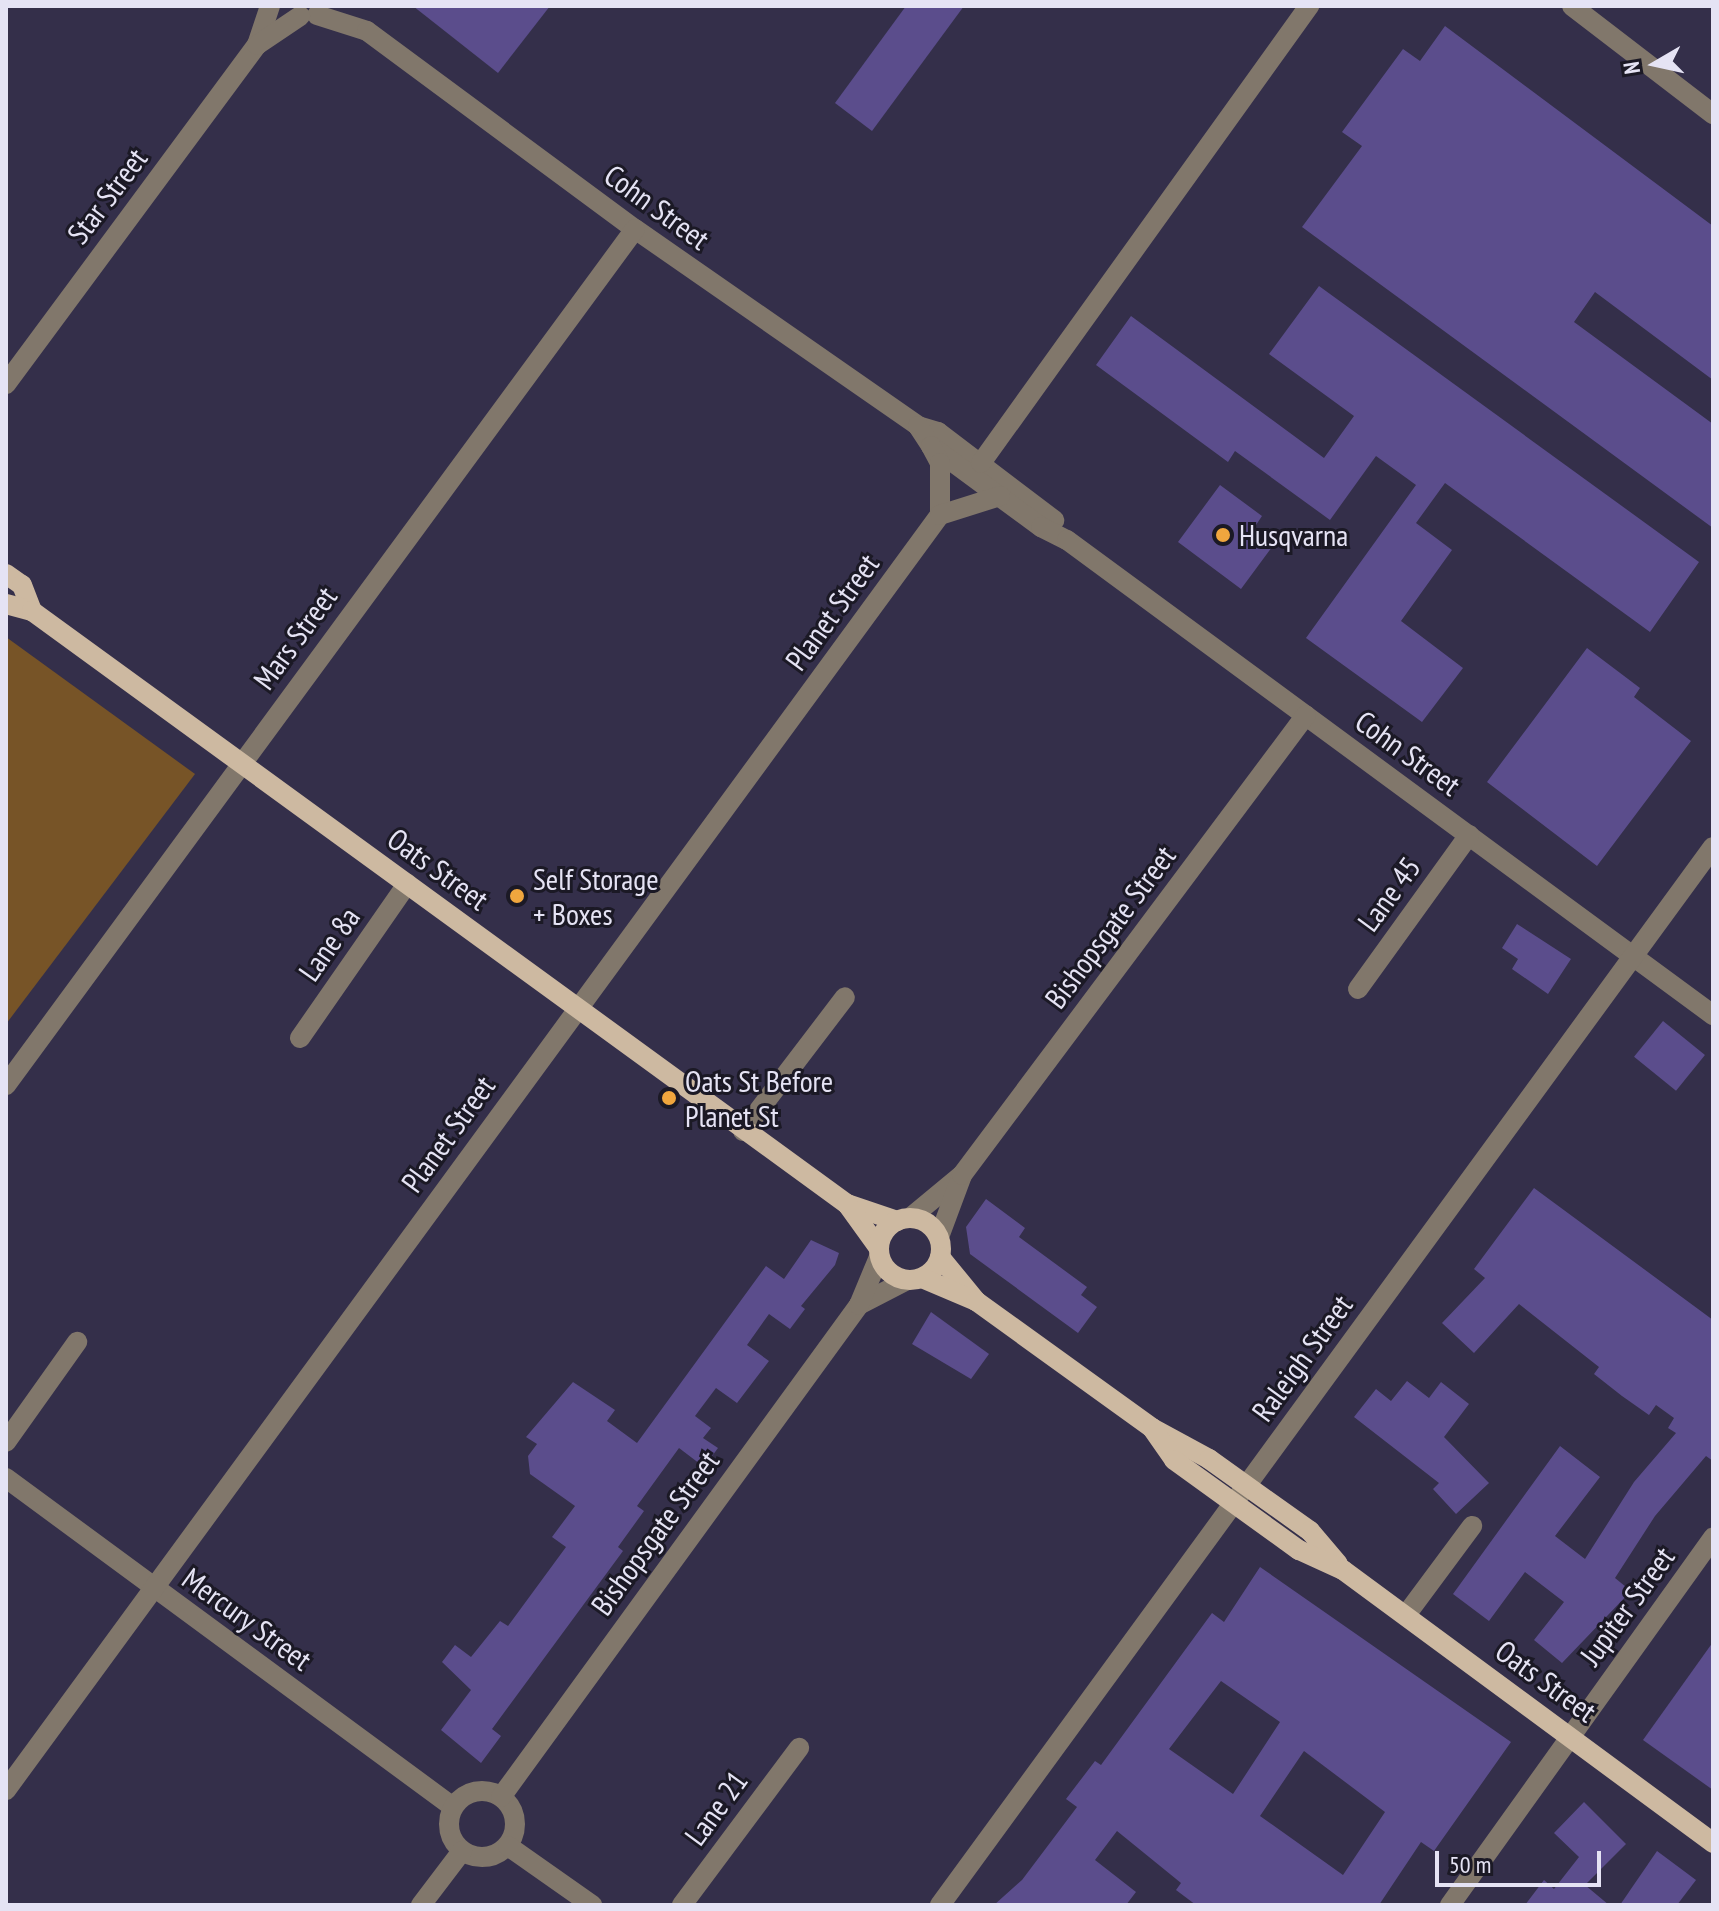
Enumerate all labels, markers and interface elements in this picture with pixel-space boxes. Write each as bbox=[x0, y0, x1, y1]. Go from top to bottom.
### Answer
north arrow bbox=[1615, 24, 1695, 104]
text: N bbox=[1617, 60, 1646, 76]
street label: Star Street bbox=[60, 141, 154, 251]
street label: Cohn Street bbox=[598, 157, 716, 257]
place label: Husqvarna bbox=[1239, 517, 1348, 553]
marker: Husqvarna bbox=[1214, 526, 1232, 544]
street label: Planet Street bbox=[778, 547, 886, 677]
street label: Mars Street bbox=[246, 580, 344, 696]
street label: Cohn Street bbox=[1349, 703, 1467, 803]
street label: Oats Street bbox=[381, 821, 495, 917]
street label: Bishopsgate Street bbox=[1037, 839, 1183, 1015]
street label: Lane 45 bbox=[1350, 850, 1428, 938]
place label: Self Storage + Boxes bbox=[533, 861, 659, 932]
marker: Self Storage + Boxes bbox=[508, 887, 526, 905]
street label: Lane 8a bbox=[291, 900, 367, 988]
place label: Oats St Before Planet St bbox=[685, 1063, 833, 1134]
street label: Planet Street bbox=[394, 1069, 502, 1199]
marker: Oats St Before Planet St bbox=[660, 1089, 678, 1107]
street label: Raleigh Street bbox=[1244, 1288, 1360, 1428]
street label: Bishopsgate Street bbox=[583, 1444, 727, 1622]
street label: Jupiter Street bbox=[1572, 1540, 1682, 1672]
street label: Mercury Street bbox=[175, 1560, 319, 1678]
street label: Oats Street bbox=[1489, 1633, 1603, 1729]
street label: Lane 21 bbox=[677, 1764, 755, 1852]
scale bar bbox=[1439, 1835, 1605, 1885]
text: 50 m bbox=[1449, 1849, 1491, 1880]

